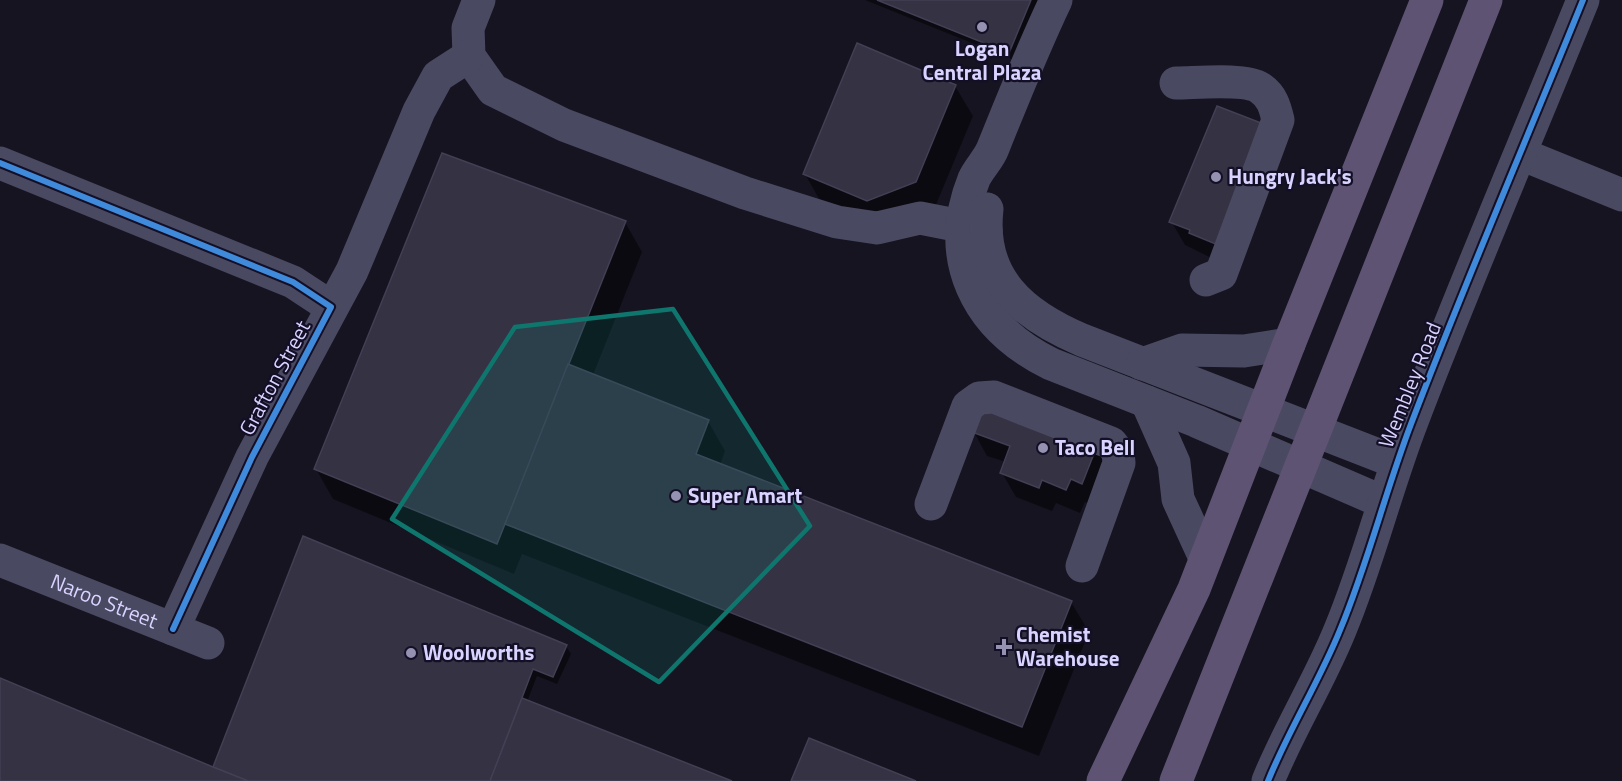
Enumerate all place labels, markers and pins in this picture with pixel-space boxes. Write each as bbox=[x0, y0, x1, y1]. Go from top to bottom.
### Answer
marker: Logan Central Plaza bbox=[975, 20, 989, 34]
place label: Logan Central Plaza bbox=[922, 32, 1042, 88]
place label: Hungry Jack's bbox=[1228, 160, 1352, 192]
marker: Hungry Jack's bbox=[1209, 170, 1223, 184]
place label: Taco Bell bbox=[1055, 431, 1135, 463]
marker: Taco Bell bbox=[1036, 441, 1050, 455]
place label: Super Amart bbox=[688, 479, 802, 511]
marker: Super Amart bbox=[669, 489, 683, 503]
place label: Chemist Warehouse bbox=[1016, 618, 1120, 674]
place label: Woolworths bbox=[423, 636, 535, 668]
marker: Chemist Warehouse bbox=[997, 640, 1011, 654]
marker: Woolworths bbox=[404, 646, 418, 660]

